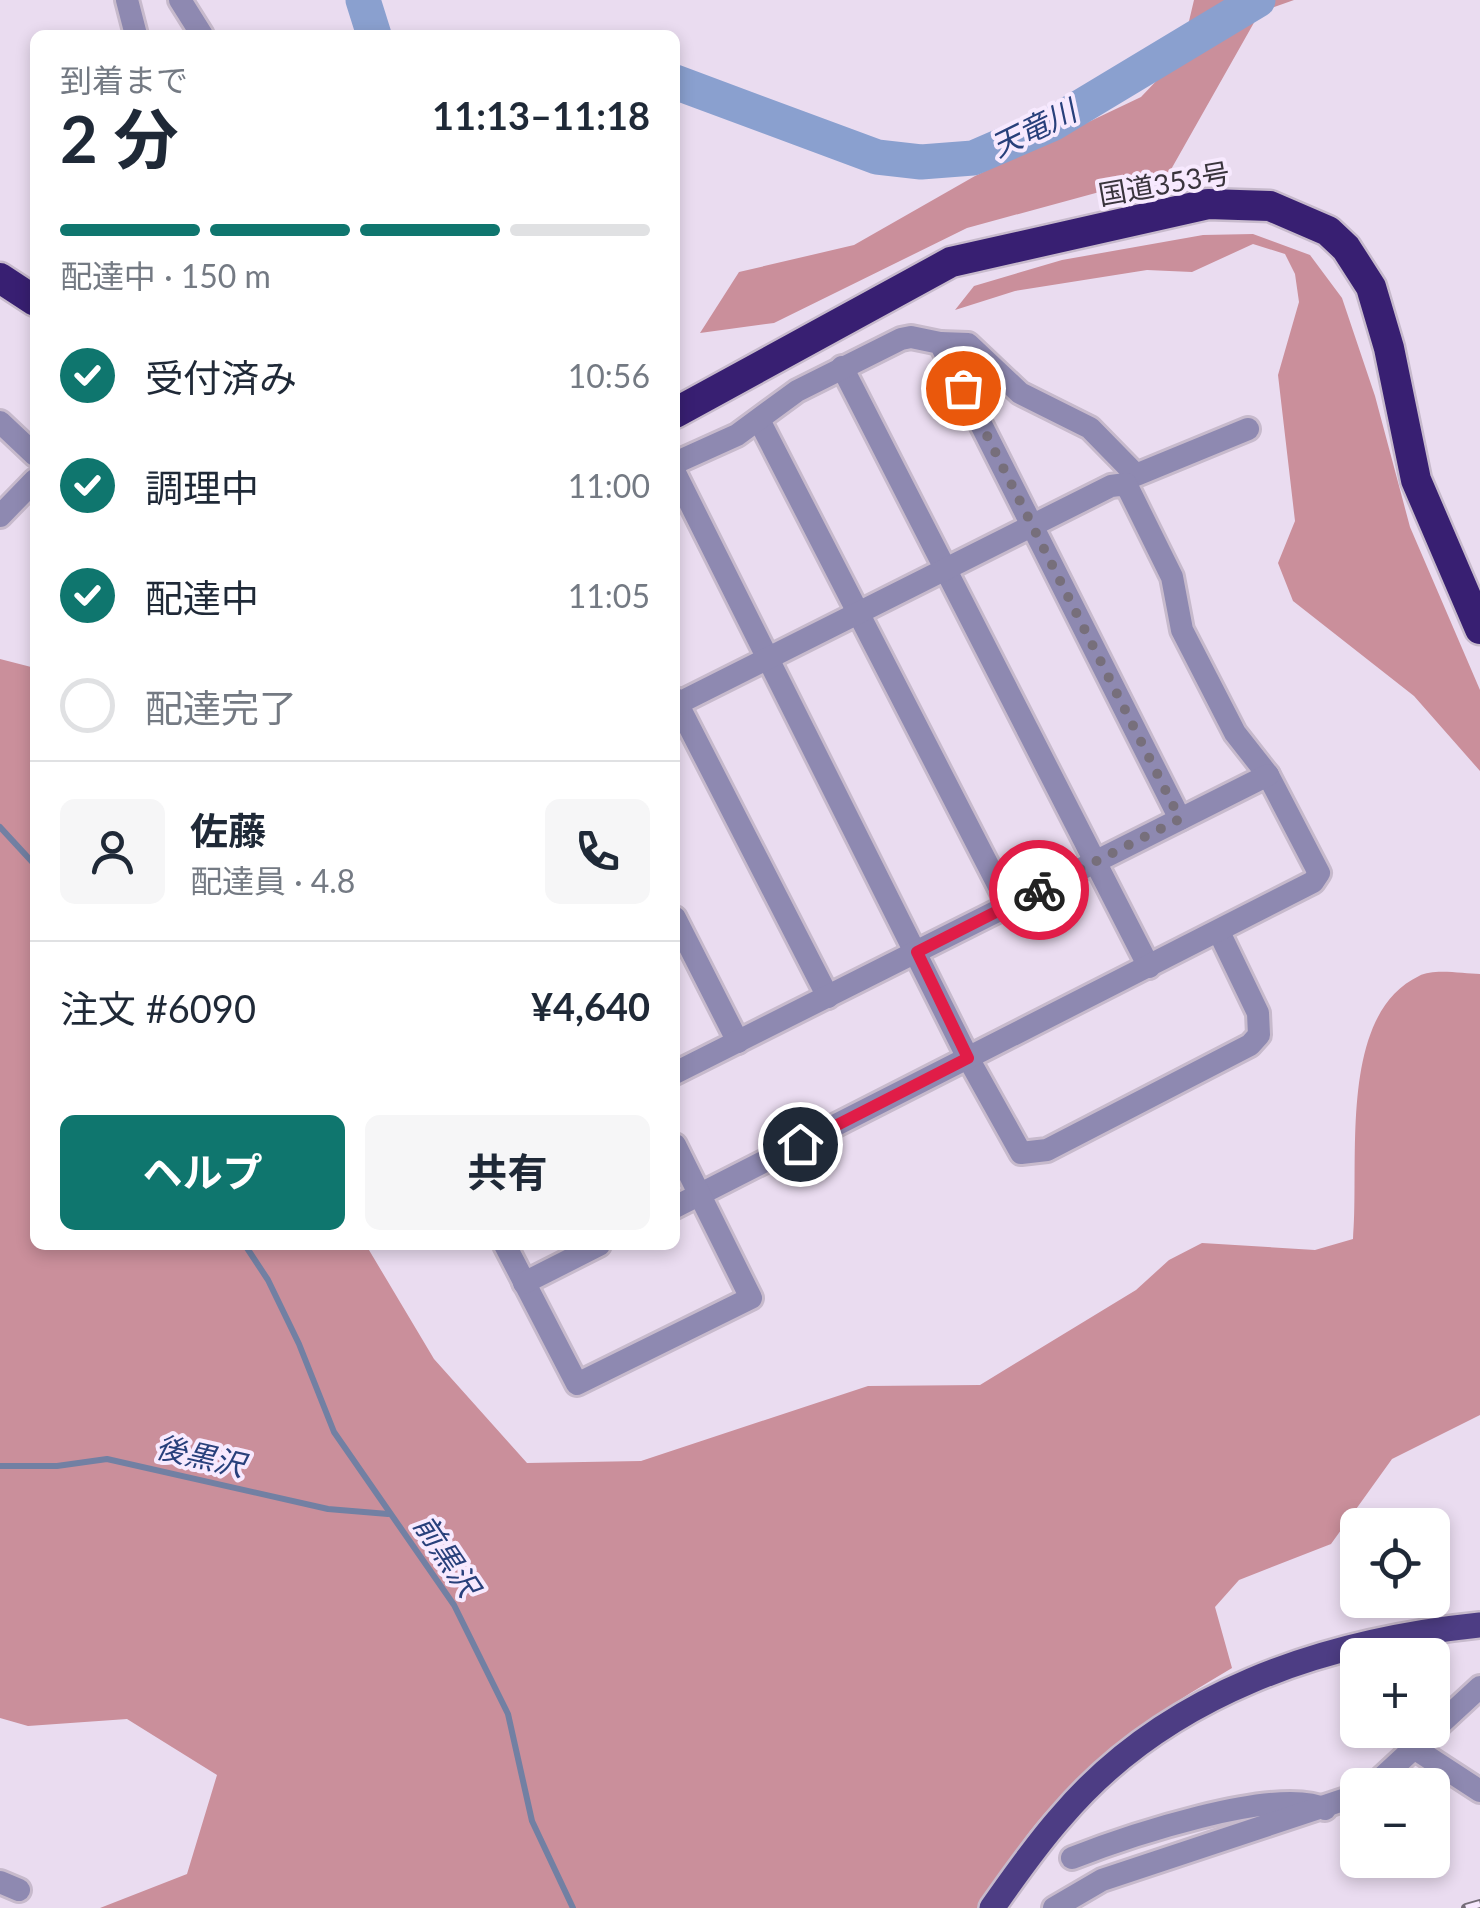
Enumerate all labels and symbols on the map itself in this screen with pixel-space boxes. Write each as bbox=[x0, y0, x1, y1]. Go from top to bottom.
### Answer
water label: 天竜川 bbox=[985, 90, 1084, 163]
street label: 国道353号 bbox=[1096, 155, 1232, 211]
pin bbox=[921, 346, 1006, 431]
courier bbox=[989, 840, 1089, 940]
pin bbox=[758, 1102, 843, 1187]
water label: 後黒沢 bbox=[153, 1427, 252, 1484]
water label: 前黒沢 bbox=[408, 1508, 490, 1606]

